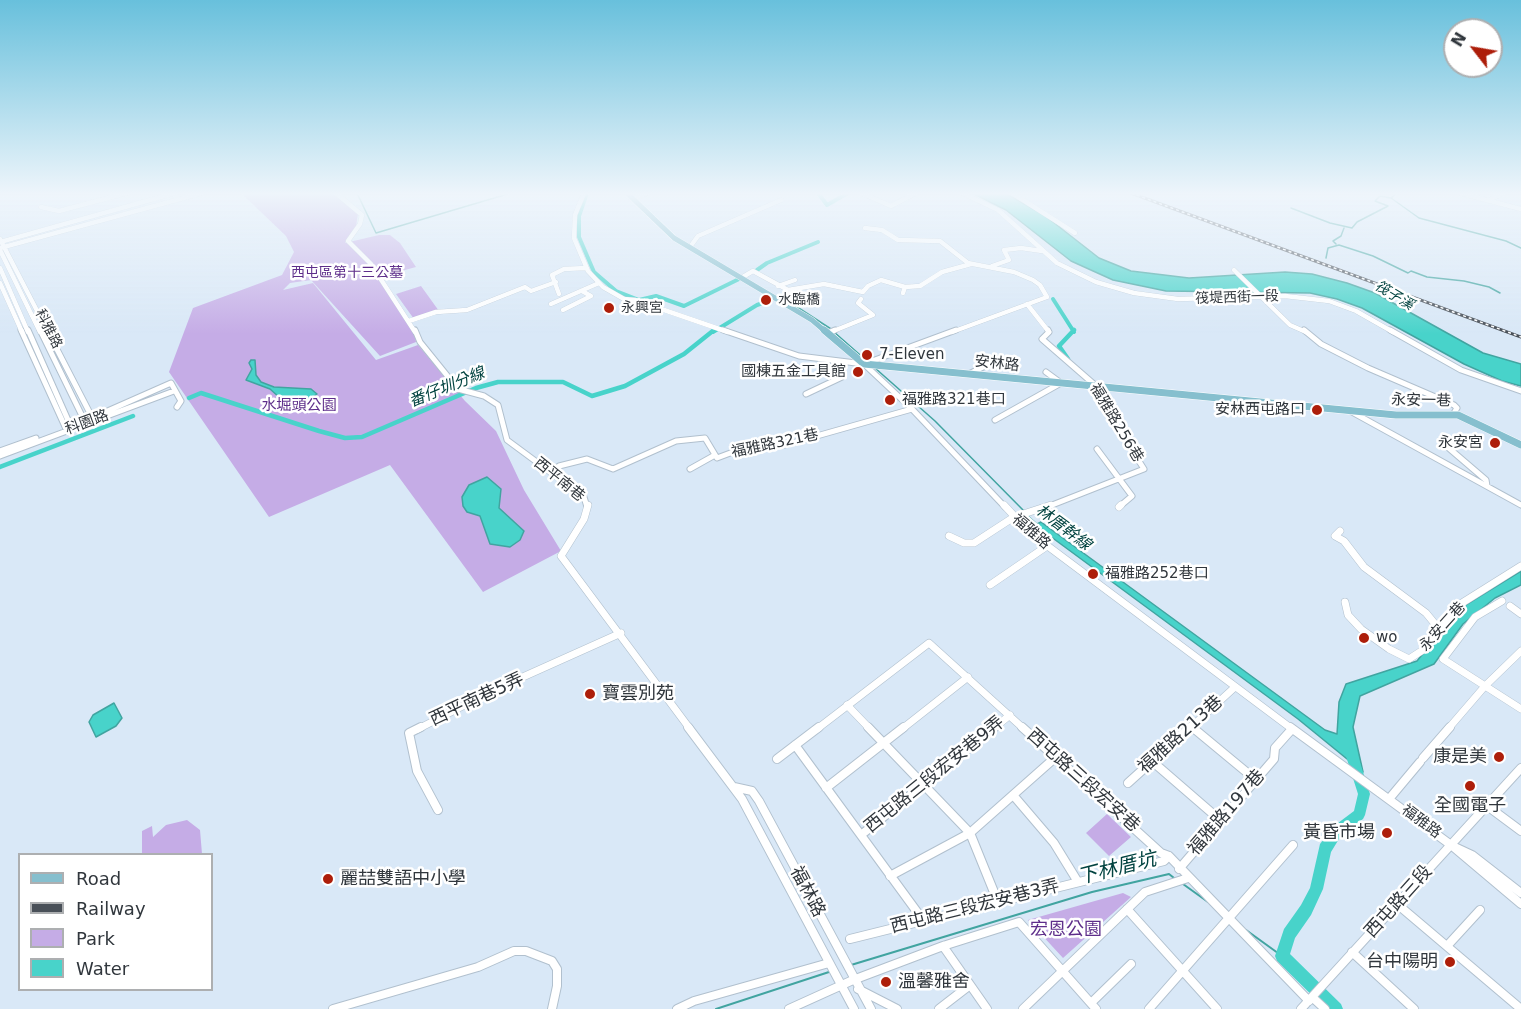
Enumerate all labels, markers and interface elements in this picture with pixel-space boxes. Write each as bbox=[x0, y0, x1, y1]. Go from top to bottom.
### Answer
north arrow bbox=[1443, 18, 1503, 78]
text: N bbox=[1447, 29, 1470, 50]
park label: 西屯區第十三公墓 bbox=[291, 265, 403, 281]
water label: 筏子溪 bbox=[1372, 278, 1416, 314]
street label: 筏堤西街一段 bbox=[1195, 288, 1279, 308]
place label: 水臨橋 bbox=[778, 292, 820, 308]
marker: 水臨橋 bbox=[759, 293, 773, 307]
place label: 永興宮 bbox=[621, 300, 663, 316]
marker: 永興宮 bbox=[602, 301, 616, 315]
street label: 科雅路 bbox=[31, 306, 65, 352]
place label: 7-Eleven bbox=[879, 346, 944, 364]
marker: 7-Eleven bbox=[860, 348, 874, 362]
street label: 安林路 bbox=[974, 353, 1020, 375]
place label: 國棟五金工具館 bbox=[741, 363, 846, 381]
water label: 番仔圳分線 bbox=[406, 364, 488, 412]
marker: 國棟五金工具館 bbox=[851, 365, 865, 379]
street label: 福雅路256巷 bbox=[1085, 380, 1147, 466]
place label: 福雅路321巷口 bbox=[902, 391, 1006, 409]
street label: 永安一巷 bbox=[1391, 391, 1451, 411]
marker: 福雅路321巷口 bbox=[883, 393, 897, 407]
park label: 水堀頭公園 bbox=[262, 397, 336, 415]
place label: 安林西屯路口 bbox=[1215, 401, 1305, 419]
marker: 安林西屯路口 bbox=[1310, 403, 1324, 417]
street label: 科園路 bbox=[63, 407, 111, 439]
street label: 福雅路321巷 bbox=[730, 426, 820, 462]
place label: 永安宮 bbox=[1438, 434, 1483, 452]
marker: 永安宮 bbox=[1488, 436, 1502, 450]
street label: 西平南巷 bbox=[530, 454, 588, 506]
water label: 林厝幹線 bbox=[1032, 501, 1094, 555]
street label: 福雅路 bbox=[1008, 510, 1054, 554]
place label: 福雅路252巷口 bbox=[1105, 565, 1209, 583]
marker: 福雅路252巷口 bbox=[1086, 567, 1100, 581]
street label: 永安二巷 bbox=[1416, 599, 1470, 655]
place label: wo bbox=[1376, 629, 1397, 647]
marker: wo bbox=[1357, 631, 1371, 645]
street label: 西平南巷5弄 bbox=[426, 669, 528, 731]
place label: 寶雲別苑 bbox=[602, 683, 674, 705]
marker: 寶雲別苑 bbox=[583, 687, 597, 701]
street label: 福雅路213巷 bbox=[1134, 691, 1228, 779]
street label: 西屯路三段宏安巷9弄 bbox=[861, 712, 1009, 838]
street label: 西屯路三段宏安巷 bbox=[1022, 725, 1144, 837]
place label: 康是美 bbox=[1433, 746, 1487, 768]
marker: 康是美 bbox=[1492, 750, 1506, 764]
street label: 福雅路197巷 bbox=[1184, 766, 1270, 860]
marker: 全國電子 bbox=[1463, 779, 1477, 793]
place label: 全國電子 bbox=[1434, 795, 1506, 817]
street label: 福雅路 bbox=[1398, 801, 1444, 843]
place label: 黃昏市場 bbox=[1303, 822, 1375, 844]
marker: 黃昏市場 bbox=[1380, 826, 1394, 840]
water label: 下林厝坑 bbox=[1075, 848, 1159, 890]
legend bbox=[18, 853, 213, 991]
street label: 西屯路三段 bbox=[1361, 861, 1437, 943]
street label: 福林路 bbox=[785, 863, 829, 921]
text: Road bbox=[76, 868, 121, 889]
place label: 麗喆雙語中小學 bbox=[340, 868, 466, 890]
marker: 麗喆雙語中小學 bbox=[321, 872, 335, 886]
street label: 西屯路三段宏安巷3弄 bbox=[888, 876, 1062, 938]
text: Railway bbox=[76, 898, 146, 919]
park label: 宏恩公園 bbox=[1030, 919, 1102, 941]
text: Park bbox=[76, 928, 115, 949]
place label: 台中陽明 bbox=[1366, 951, 1438, 973]
marker: 台中陽明 bbox=[1443, 955, 1457, 969]
text: Water bbox=[76, 958, 129, 979]
place label: 溫馨雅舍 bbox=[898, 971, 970, 993]
marker: 溫馨雅舍 bbox=[879, 975, 893, 989]

